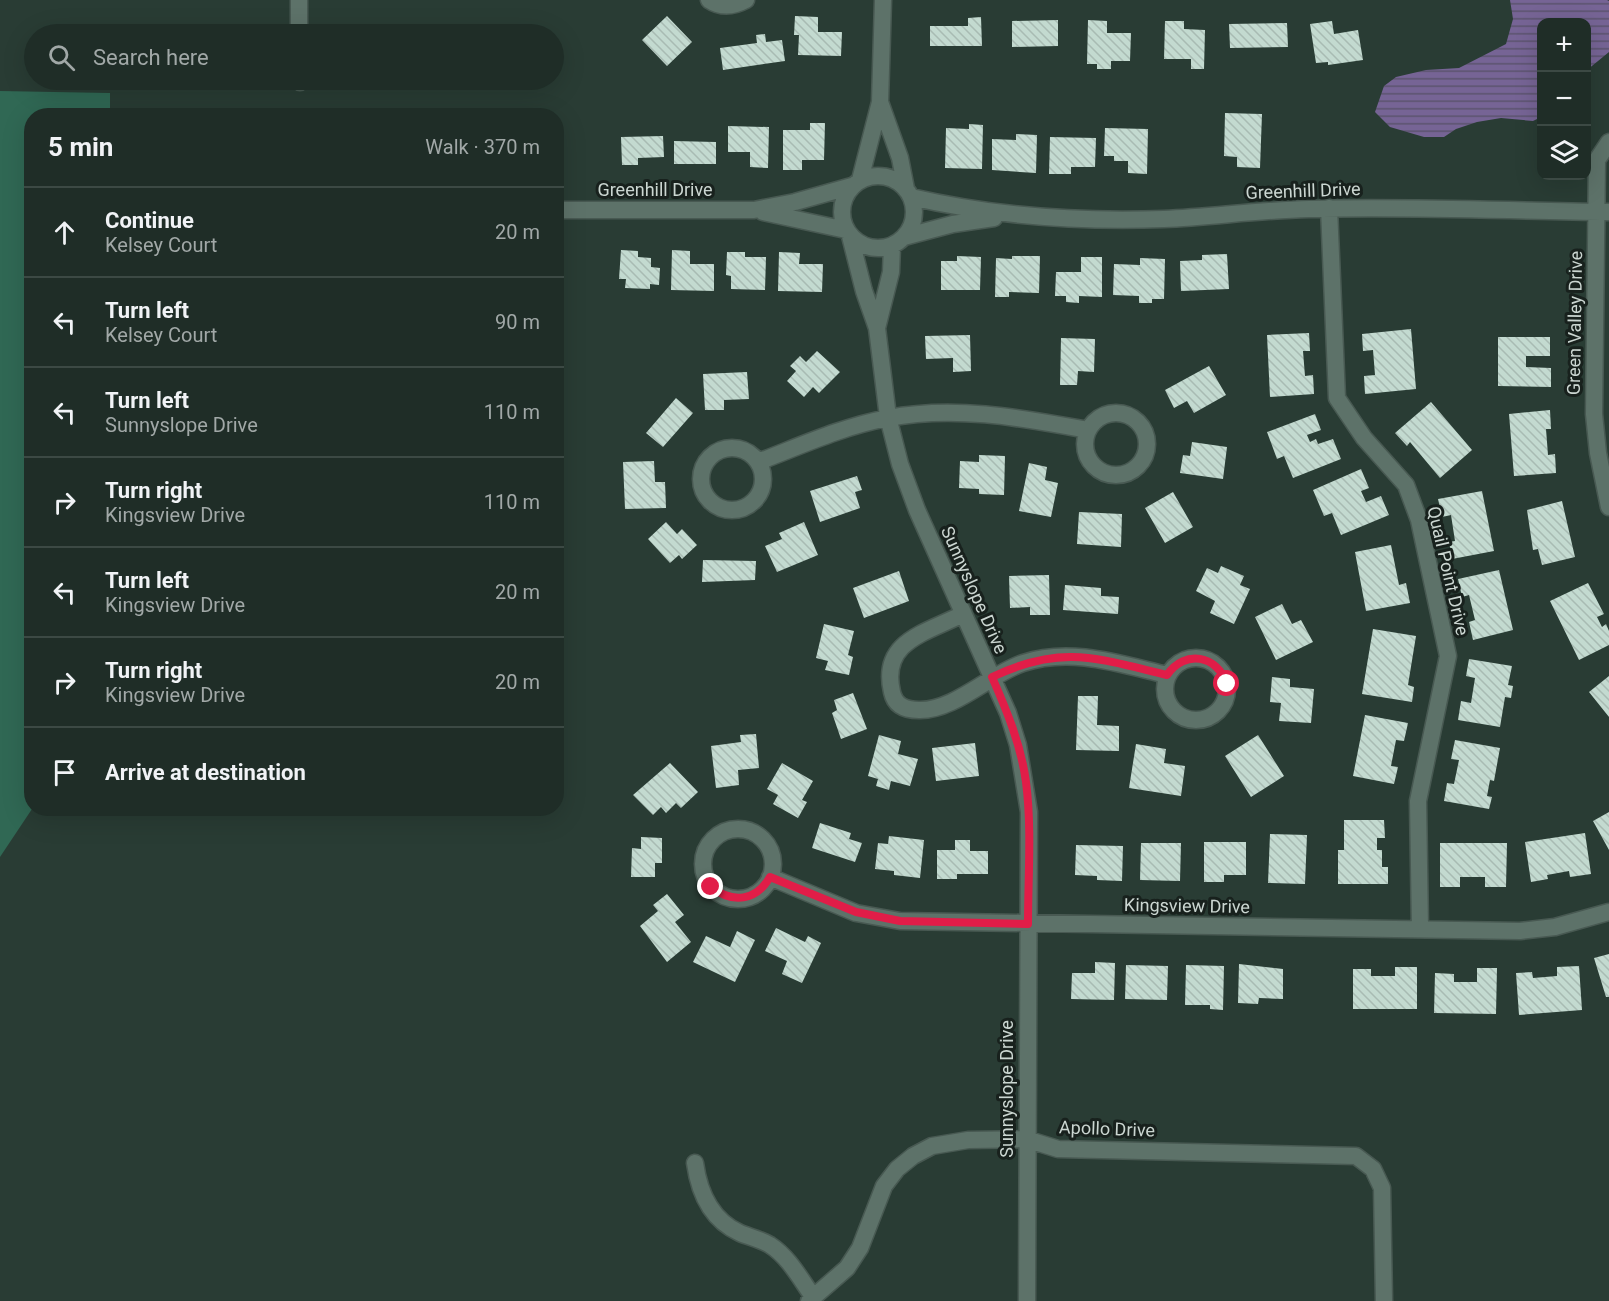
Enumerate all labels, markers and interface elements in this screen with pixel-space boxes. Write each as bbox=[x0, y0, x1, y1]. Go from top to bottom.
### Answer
map controls bbox=[1537, 18, 1591, 180]
button: + bbox=[1537, 18, 1591, 72]
search box bbox=[24, 24, 564, 90]
icon: search bbox=[45, 41, 78, 74]
text: Search here bbox=[93, 45, 209, 70]
button: − bbox=[1537, 72, 1591, 126]
button: layers bbox=[1537, 126, 1591, 180]
text: 5 min bbox=[48, 132, 113, 162]
text: Walk · 370 m bbox=[425, 135, 540, 159]
street label: Greenhill Drive bbox=[1245, 178, 1361, 203]
street label: Greenhill Drive bbox=[597, 179, 713, 200]
text: Continue bbox=[105, 208, 194, 233]
icon: ahead bbox=[48, 216, 81, 249]
text: 20 m bbox=[495, 220, 540, 244]
text: Kelsey Court bbox=[105, 233, 217, 257]
street label: Green Valley Drive bbox=[1563, 251, 1586, 395]
text: Turn left bbox=[105, 298, 189, 323]
icon: left bbox=[48, 306, 81, 339]
text: 90 m bbox=[495, 310, 540, 334]
text: Kelsey Court bbox=[105, 323, 217, 347]
text: Turn left bbox=[105, 388, 189, 413]
icon: left bbox=[48, 396, 81, 429]
text: 110 m bbox=[484, 400, 540, 424]
text: Sunnyslope Drive bbox=[105, 413, 258, 437]
text: Turn right bbox=[105, 478, 202, 503]
icon: right bbox=[48, 486, 81, 519]
text: 110 m bbox=[484, 490, 540, 514]
text: Kingsview Drive bbox=[105, 503, 245, 527]
street label: Quail Point Drive bbox=[1423, 504, 1474, 638]
street label: Sunnyslope Drive bbox=[937, 523, 1012, 657]
text: Turn left bbox=[105, 568, 189, 593]
icon: left bbox=[48, 576, 81, 609]
text: 20 m bbox=[495, 580, 540, 604]
text: Kingsview Drive bbox=[105, 593, 245, 617]
text: Turn right bbox=[105, 658, 202, 683]
icon: right bbox=[48, 666, 81, 699]
text: 20 m bbox=[495, 670, 540, 694]
route start bbox=[1213, 670, 1239, 696]
text: Kingsview Drive bbox=[105, 683, 245, 707]
icon: arrive bbox=[48, 756, 81, 789]
text: Arrive at destination bbox=[105, 760, 306, 785]
route end bbox=[697, 873, 723, 899]
street label: Kingsview Drive bbox=[1124, 894, 1250, 917]
street label: Sunnyslope Drive bbox=[996, 1020, 1017, 1158]
street label: Apollo Drive bbox=[1059, 1116, 1155, 1141]

